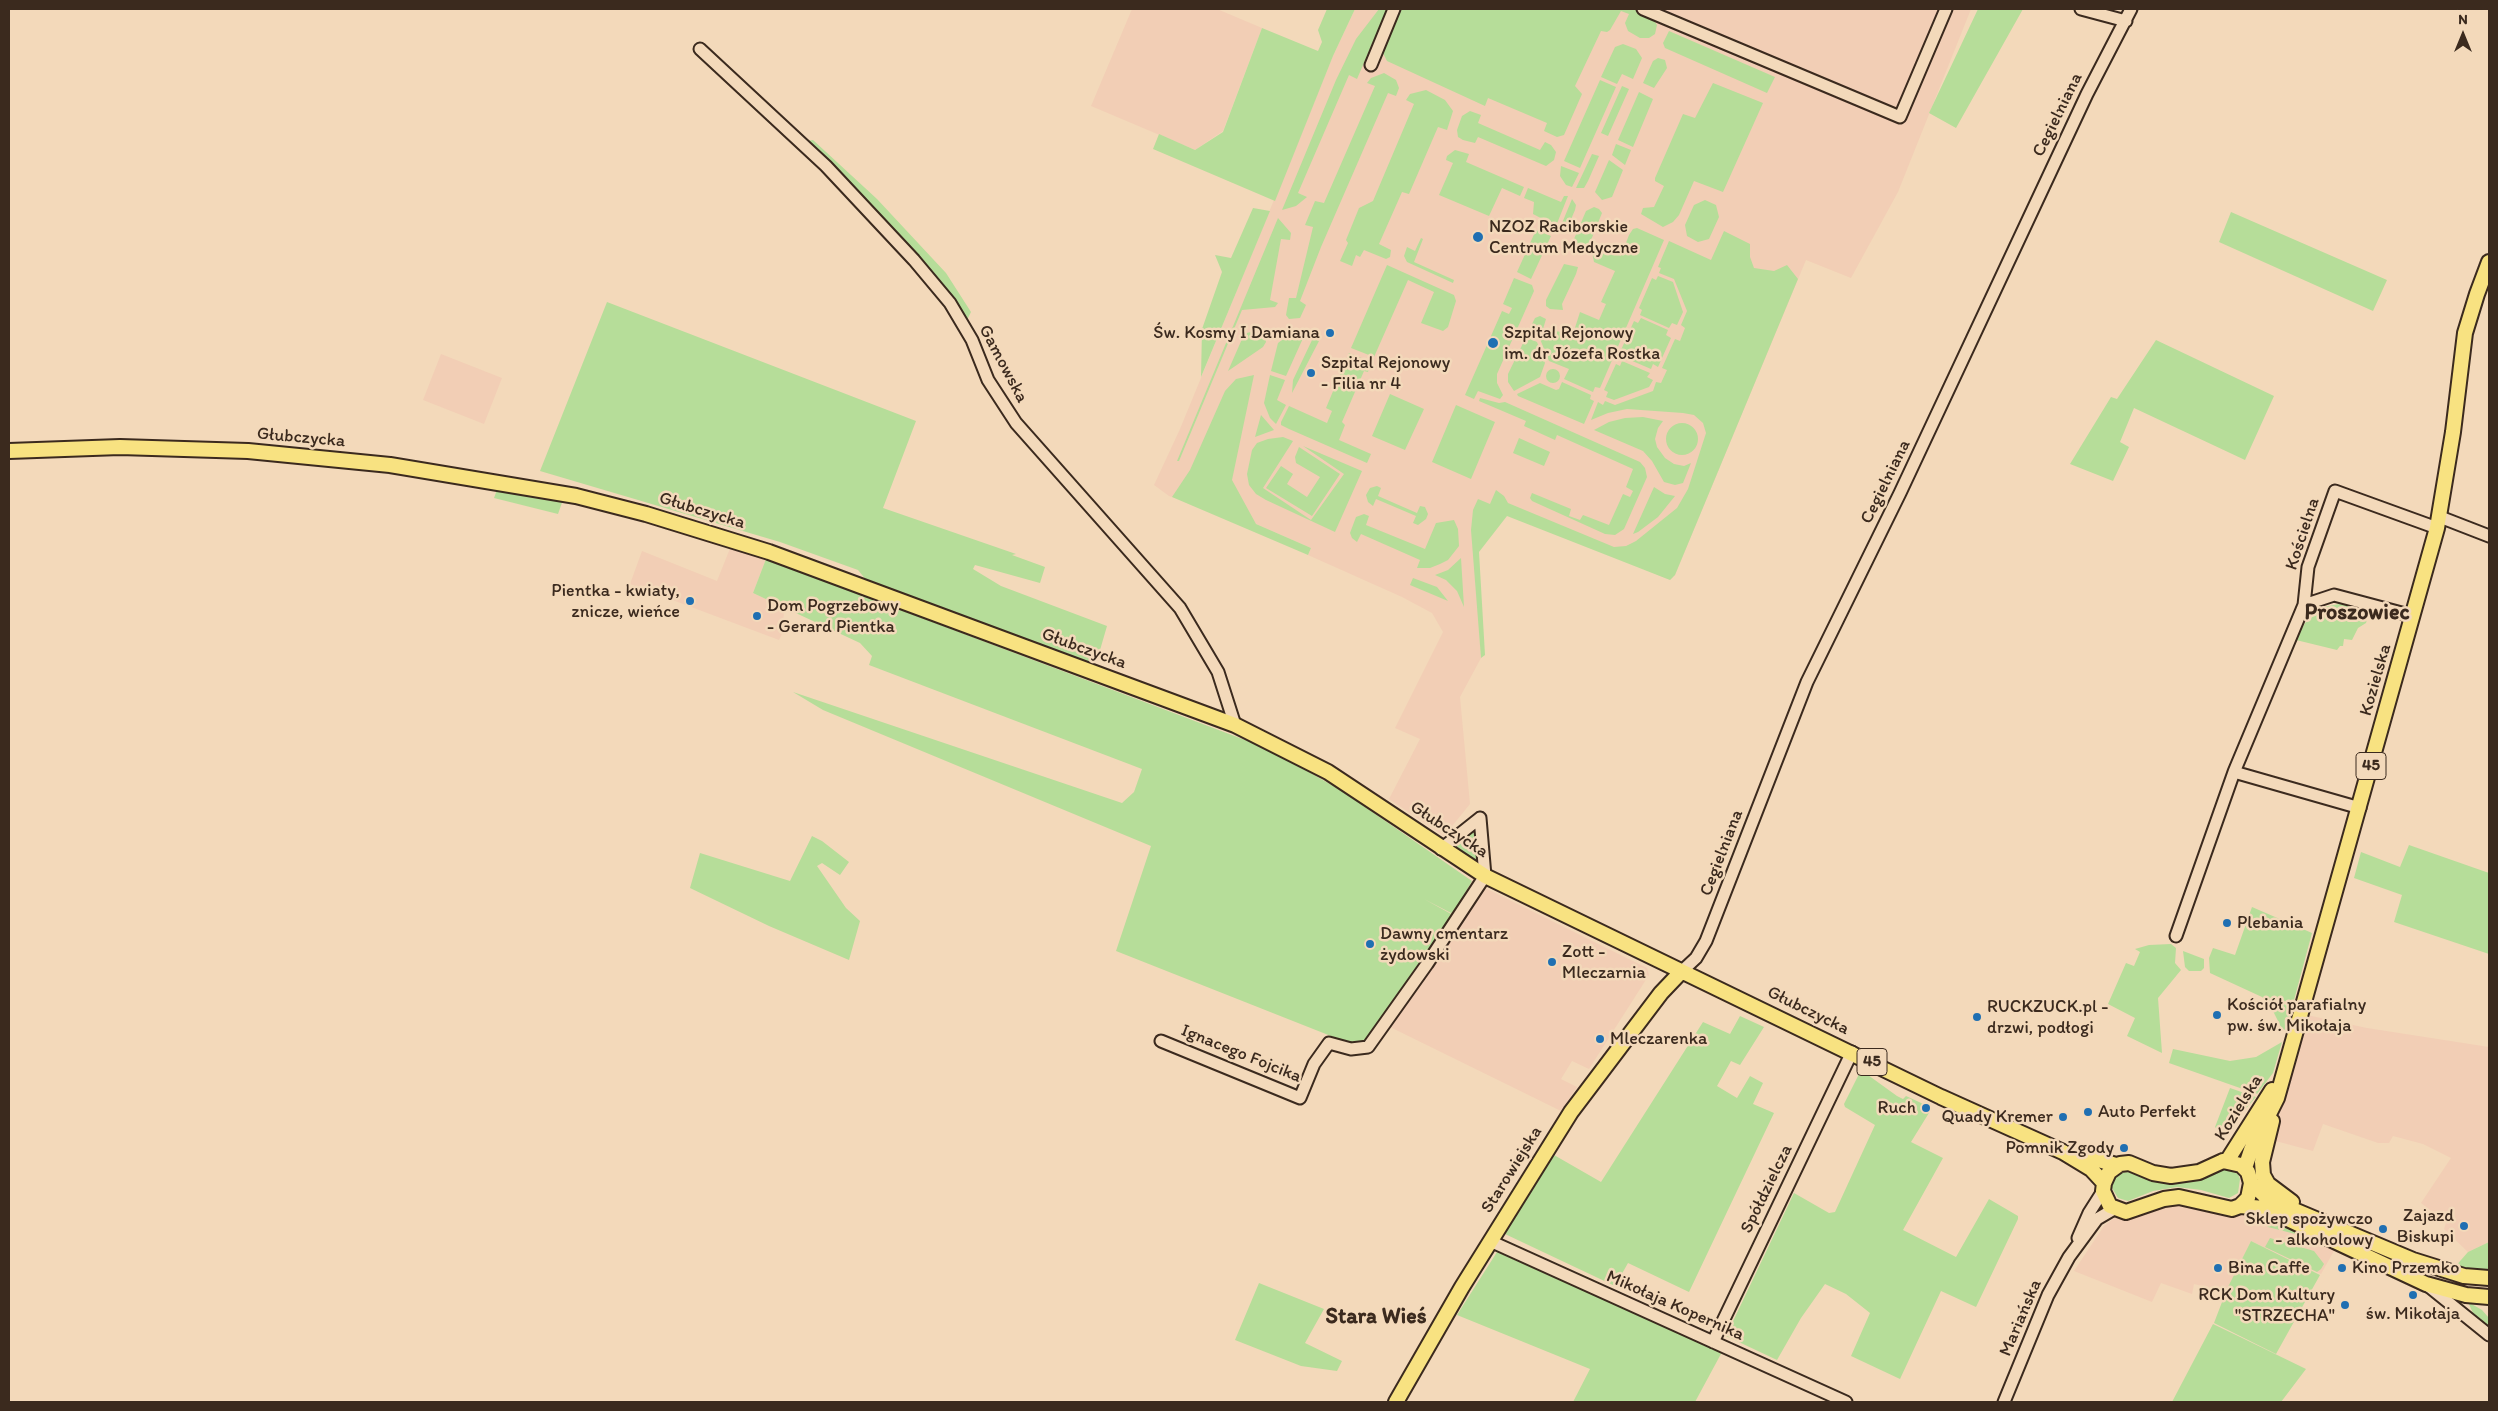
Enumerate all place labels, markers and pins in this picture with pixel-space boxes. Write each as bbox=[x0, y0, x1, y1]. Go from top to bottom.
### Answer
place label: NZOZ Raciborskie Centrum Medyczne bbox=[1489, 216, 1638, 258]
marker: NZOZ Raciborskie Centrum Medyczne bbox=[1471, 230, 1485, 244]
place label: Św. Kosmy I Damiana bbox=[1153, 322, 1320, 344]
place label: Szpital Rejonowy im. dr Józefa Rostka bbox=[1504, 322, 1660, 364]
marker: Św. Kosmy I Damiana bbox=[1324, 327, 1336, 339]
marker: Szpital Rejonowy im. dr Józefa Rostka bbox=[1486, 336, 1500, 350]
place label: Szpital Rejonowy - Filia nr 4 bbox=[1321, 352, 1450, 394]
marker: Szpital Rejonowy - Filia nr 4 bbox=[1305, 367, 1317, 379]
place label: Pientka - kwiaty, znicze, wieńce bbox=[551, 580, 680, 622]
marker: Pientka - kwiaty, znicze, wieńce bbox=[684, 595, 696, 607]
place label: Dom Pogrzebowy - Gerard Pientka bbox=[767, 595, 898, 638]
marker: Dom Pogrzebowy - Gerard Pientka bbox=[751, 610, 763, 622]
place label: Plebania bbox=[2237, 912, 2303, 934]
marker: Plebania bbox=[2221, 917, 2233, 929]
place label: Dawny cmentarz żydowski bbox=[1380, 923, 1508, 966]
marker: Dawny cmentarz żydowski bbox=[1364, 938, 1376, 950]
place label: Zott - Mleczarnia bbox=[1562, 941, 1646, 984]
marker: Zott - Mleczarnia bbox=[1546, 956, 1558, 968]
place label: Kościół parafialny pw. św. Mikołaja bbox=[2227, 994, 2366, 1036]
place label: RUCKZUCK.pl - drzwi, podłogi bbox=[1987, 996, 2108, 1038]
marker: Kościół parafialny pw. św. Mikołaja bbox=[2211, 1009, 2223, 1021]
marker: RUCKZUCK.pl - drzwi, podłogi bbox=[1971, 1011, 1983, 1023]
place label: Mleczarenka bbox=[1610, 1028, 1707, 1050]
marker: Mleczarenka bbox=[1594, 1033, 1606, 1045]
place label: Ruch bbox=[1878, 1097, 1916, 1119]
place label: Auto Perfekt bbox=[2098, 1101, 2196, 1123]
marker: Ruch bbox=[1920, 1102, 1932, 1114]
place label: Quady Kremer bbox=[1941, 1106, 2053, 1128]
marker: Auto Perfekt bbox=[2082, 1106, 2094, 1118]
marker: Quady Kremer bbox=[2057, 1111, 2069, 1123]
place label: Pomnik Zgody bbox=[2006, 1137, 2114, 1159]
marker: Pomnik Zgody bbox=[2118, 1142, 2130, 1154]
place label: Zajazd Biskupi bbox=[2397, 1205, 2454, 1248]
place label: Sklep spożywczo - alkoholowy bbox=[2246, 1208, 2373, 1250]
marker: Zajazd Biskupi bbox=[2458, 1220, 2470, 1232]
marker: Sklep spożywczo - alkoholowy bbox=[2377, 1223, 2389, 1235]
place label: Bina Caffe bbox=[2228, 1257, 2310, 1279]
place label: Kino Przemko bbox=[2352, 1257, 2459, 1279]
marker: Bina Caffe bbox=[2212, 1262, 2224, 1274]
marker: Kino Przemko bbox=[2336, 1262, 2348, 1274]
place label: RCK Dom Kultury "STRZECHA" bbox=[2198, 1284, 2335, 1326]
marker: św. Mikołaja bbox=[2407, 1289, 2419, 1301]
marker: RCK Dom Kultury "STRZECHA" bbox=[2339, 1299, 2351, 1311]
place label: św. Mikołaja bbox=[2366, 1303, 2460, 1325]

